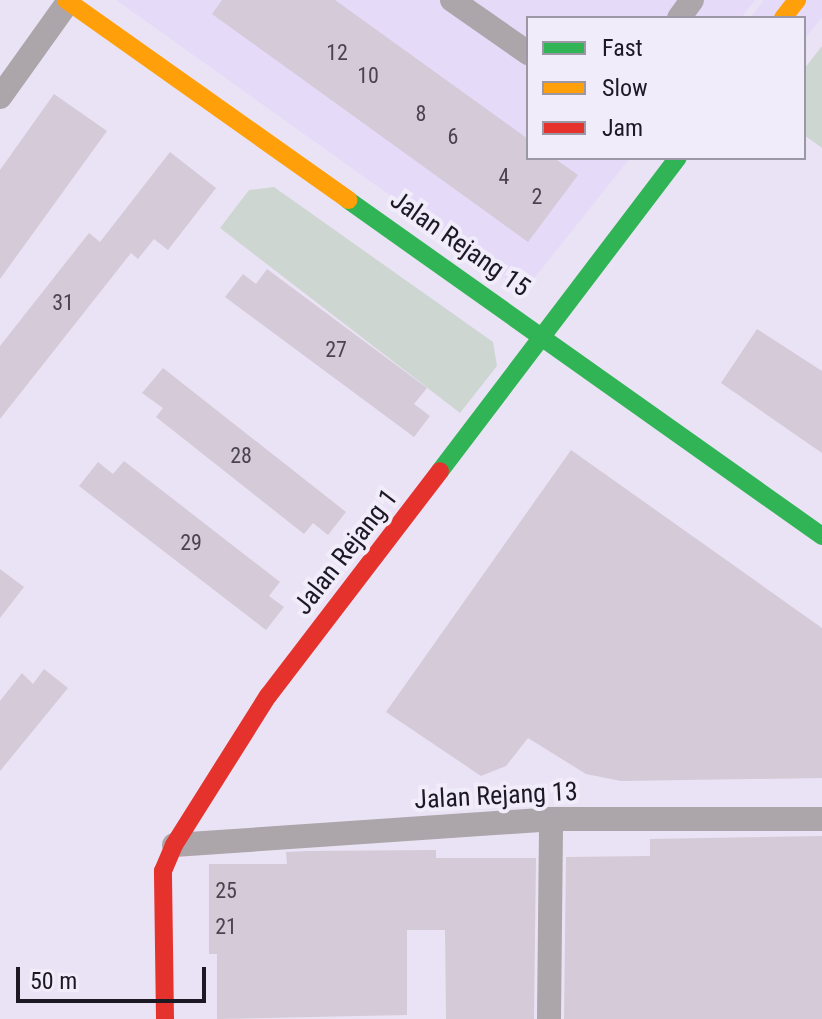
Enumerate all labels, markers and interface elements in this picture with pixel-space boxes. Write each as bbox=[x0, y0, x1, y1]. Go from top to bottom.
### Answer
legend bbox=[526, 16, 806, 160]
text: Fast bbox=[602, 34, 643, 62]
house number: 12 bbox=[326, 40, 348, 66]
house number: 10 bbox=[357, 63, 379, 89]
text: Slow bbox=[602, 74, 648, 102]
house number: 8 bbox=[416, 101, 426, 127]
text: Jam bbox=[602, 114, 643, 142]
house number: 6 bbox=[448, 124, 458, 150]
house number: 4 bbox=[499, 164, 509, 190]
street label: Jalan Rejang 15 bbox=[384, 184, 536, 304]
house number: 2 bbox=[532, 184, 542, 210]
house number: 31 bbox=[52, 290, 74, 316]
house number: 27 bbox=[325, 337, 347, 363]
house number: 28 bbox=[230, 443, 252, 469]
street label: Jalan Rejang 1 bbox=[287, 483, 405, 621]
house number: 29 bbox=[180, 530, 202, 556]
street label: Jalan Rejang 13 bbox=[414, 776, 578, 816]
house number: 25 bbox=[215, 878, 237, 904]
house number: 21 bbox=[215, 914, 237, 940]
scale bar bbox=[20, 951, 210, 1001]
text: 50 m bbox=[30, 967, 77, 995]

